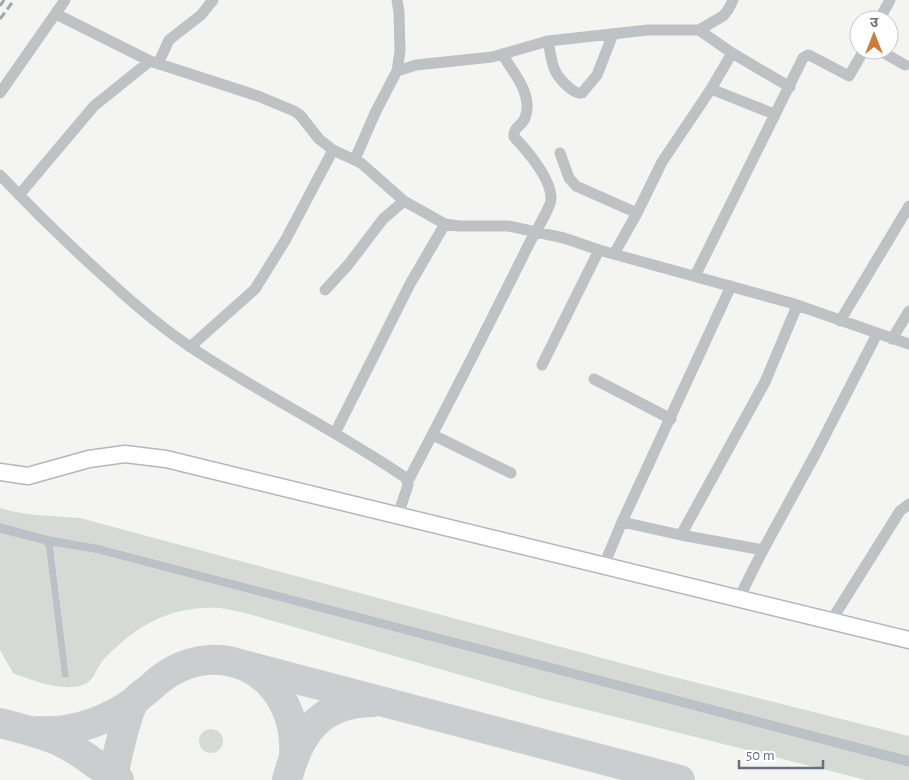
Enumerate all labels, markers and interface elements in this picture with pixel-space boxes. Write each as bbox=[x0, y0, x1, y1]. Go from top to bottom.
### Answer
north arrow bbox=[849, 10, 899, 60]
text: उ bbox=[870, 16, 879, 30]
scale bar bbox=[739, 738, 823, 770]
text: 50 m bbox=[746, 748, 775, 763]

